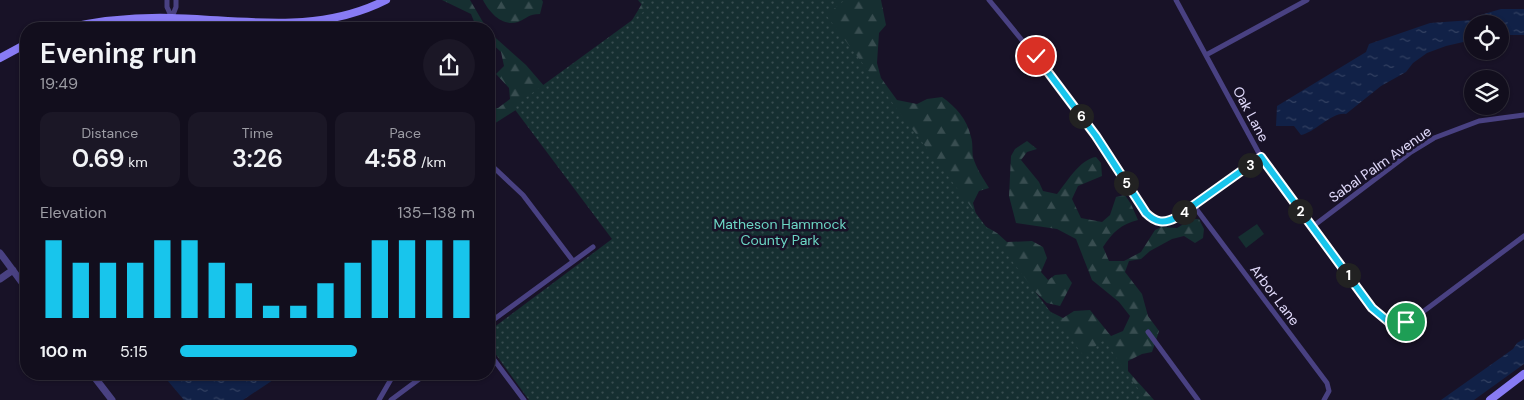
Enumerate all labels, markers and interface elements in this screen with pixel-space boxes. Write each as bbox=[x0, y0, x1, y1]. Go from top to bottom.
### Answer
map controls bbox=[1464, 15, 1509, 115]
button: locate bbox=[1464, 15, 1509, 60]
text: Evening run bbox=[40, 35, 197, 72]
pin bbox=[1015, 35, 1057, 77]
button: share bbox=[423, 39, 475, 91]
icon: check bbox=[1022, 42, 1050, 70]
button: layers bbox=[1464, 70, 1509, 115]
text: 19:49 bbox=[40, 73, 78, 94]
street label: Oak Lane bbox=[1229, 83, 1273, 145]
pin: 6 bbox=[1068, 104, 1094, 128]
text: 6 bbox=[1077, 107, 1086, 125]
street label: Sabal Palm Avenue bbox=[1325, 122, 1435, 206]
text: Distance bbox=[81, 124, 138, 142]
text: Time bbox=[242, 124, 273, 142]
text: Pace bbox=[389, 124, 421, 142]
text: 0.69 bbox=[72, 142, 125, 175]
text: 3:26 bbox=[232, 142, 283, 175]
text: 4:58 bbox=[364, 142, 417, 175]
pin: 3 bbox=[1238, 152, 1262, 178]
text: km bbox=[125, 153, 148, 171]
text: /km bbox=[417, 153, 446, 171]
text: 3 bbox=[1246, 156, 1255, 174]
pin: 5 bbox=[1114, 170, 1138, 196]
text: 5 bbox=[1122, 174, 1131, 192]
pin: 2 bbox=[1288, 198, 1312, 224]
pin: 4 bbox=[1172, 200, 1196, 224]
text: Elevation bbox=[40, 202, 107, 223]
text: 135–138 m bbox=[397, 202, 475, 223]
text: 2 bbox=[1296, 202, 1305, 220]
text: 4 bbox=[1180, 203, 1189, 221]
park label: Matheson Hammock County Park bbox=[713, 215, 847, 249]
street label: Arbor Lane bbox=[1246, 261, 1304, 329]
pin: 1 bbox=[1336, 262, 1360, 288]
text: 1 bbox=[1346, 266, 1351, 284]
pin bbox=[1385, 301, 1427, 343]
icon: arrive bbox=[1392, 308, 1420, 336]
text: 100 m bbox=[40, 341, 87, 362]
text: 5:15 bbox=[120, 341, 148, 362]

